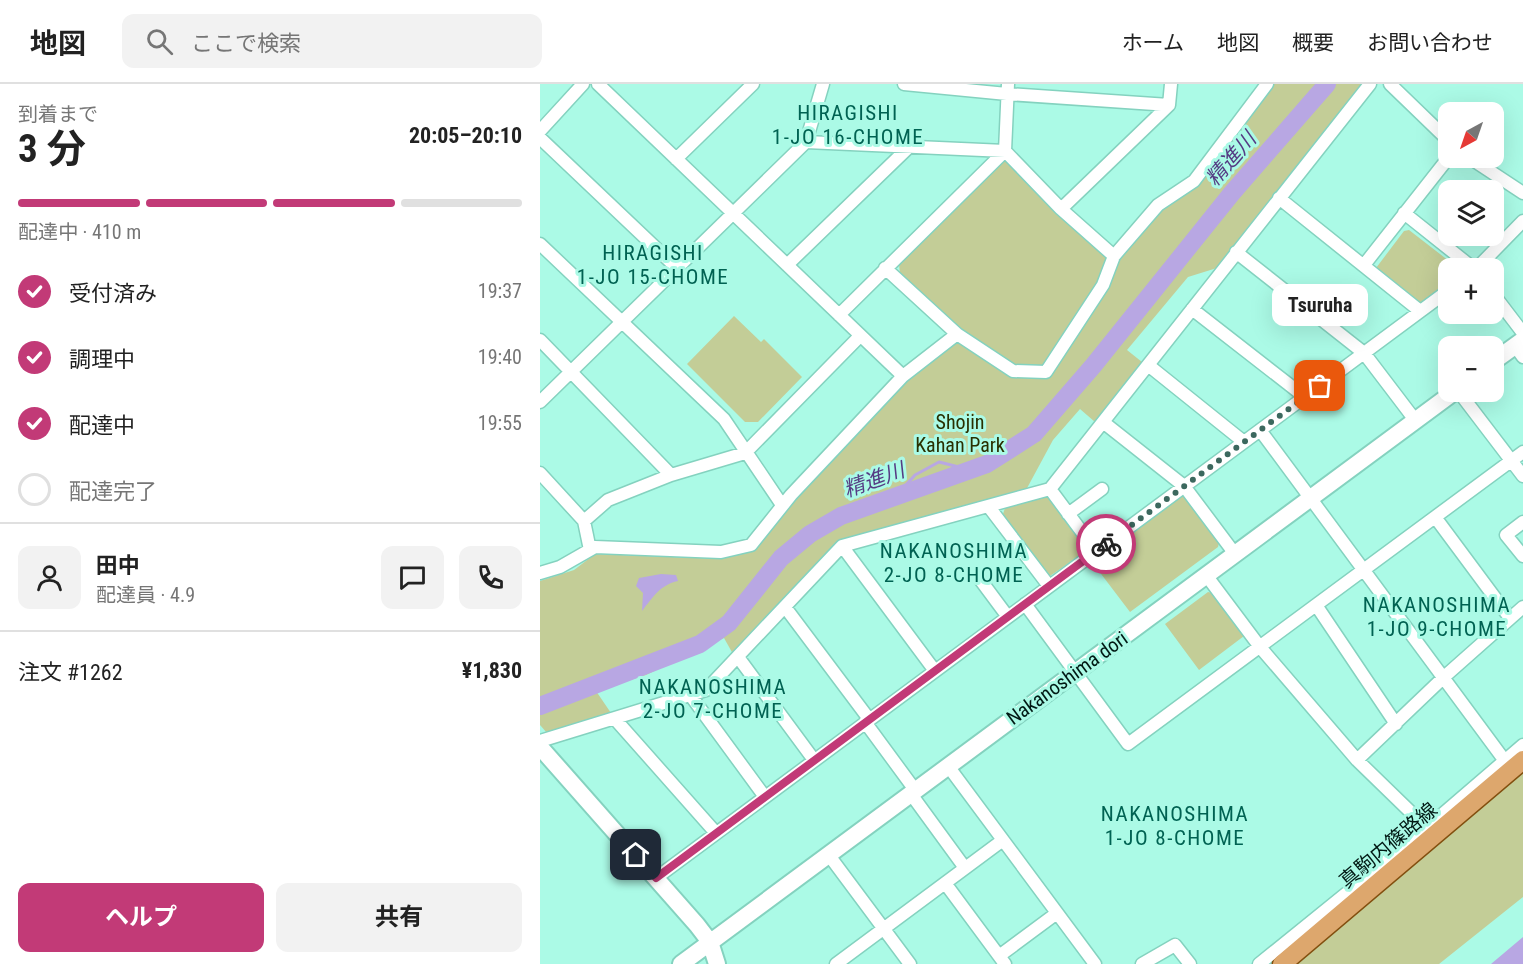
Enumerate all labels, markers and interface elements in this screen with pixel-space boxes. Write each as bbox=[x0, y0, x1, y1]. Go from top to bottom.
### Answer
search box bbox=[122, 14, 542, 68]
icon: search bbox=[143, 25, 176, 58]
text: 地図 bbox=[30, 27, 86, 60]
text: ここで検索 bbox=[191, 31, 301, 56]
text: ホーム bbox=[1122, 31, 1184, 55]
text: 地図 bbox=[1217, 31, 1259, 55]
text: 概要 bbox=[1292, 31, 1334, 55]
text: お問い合わせ bbox=[1367, 31, 1493, 55]
district label: HIRAGISHI 1-JO 16-CHOME bbox=[772, 101, 924, 149]
text: 到着まで bbox=[18, 102, 98, 126]
north arrow bbox=[1438, 102, 1504, 168]
map controls bbox=[1438, 102, 1504, 402]
text: 20:05–20:10 bbox=[409, 123, 522, 148]
text: 3 分 bbox=[18, 126, 86, 172]
water label: 精進川 bbox=[1201, 126, 1262, 191]
button: layers bbox=[1438, 180, 1504, 246]
text: 配達中 · 410 m bbox=[18, 220, 141, 244]
district label: HIRAGISHI 1-JO 15-CHOME bbox=[577, 241, 729, 289]
button: + bbox=[1438, 258, 1504, 324]
icon: check bbox=[18, 275, 51, 308]
text: 19:37 bbox=[478, 279, 522, 303]
text: 受付済み bbox=[69, 281, 157, 306]
callout: Tsuruha bbox=[1272, 284, 1368, 326]
text: Tsuruha bbox=[1288, 293, 1352, 317]
button: − bbox=[1438, 336, 1504, 402]
icon: check bbox=[18, 341, 51, 374]
text: 19:40 bbox=[478, 345, 522, 369]
text: 調理中 bbox=[69, 347, 135, 372]
pin bbox=[1294, 360, 1345, 411]
icon: bag bbox=[1303, 369, 1336, 402]
icon: check bbox=[18, 407, 51, 440]
park label: Shojin Kahan Park bbox=[915, 410, 1005, 457]
text: 19:55 bbox=[478, 411, 522, 435]
text: 配達中 bbox=[69, 413, 135, 438]
water label: 精進川 bbox=[840, 457, 910, 502]
text: 配達完了 bbox=[69, 479, 157, 504]
courier bbox=[1076, 514, 1136, 574]
icon: bike bbox=[1090, 528, 1123, 561]
district label: NAKANOSHIMA 2-JO 8-CHOME bbox=[880, 539, 1028, 587]
button: person bbox=[18, 546, 81, 609]
button: chat bbox=[381, 546, 444, 609]
button: phone bbox=[459, 546, 522, 609]
text: 田中 bbox=[96, 553, 140, 578]
text: 配達員 · 4.9 bbox=[96, 583, 195, 607]
district label: NAKANOSHIMA 1-JO 9-CHOME bbox=[1363, 593, 1511, 641]
street label: Nakanoshima dori bbox=[1002, 626, 1132, 730]
text: ¥1,830 bbox=[462, 658, 522, 683]
text: 注文 #1262 bbox=[18, 660, 123, 685]
district label: NAKANOSHIMA 2-JO 7-CHOME bbox=[639, 675, 787, 723]
street label: 真駒内篠路線 bbox=[1334, 797, 1442, 893]
district label: NAKANOSHIMA 1-JO 8-CHOME bbox=[1101, 802, 1249, 850]
pin bbox=[610, 829, 661, 880]
icon: home bbox=[619, 838, 652, 871]
button: ヘルプ bbox=[18, 883, 264, 952]
button: 共有 bbox=[276, 883, 522, 952]

